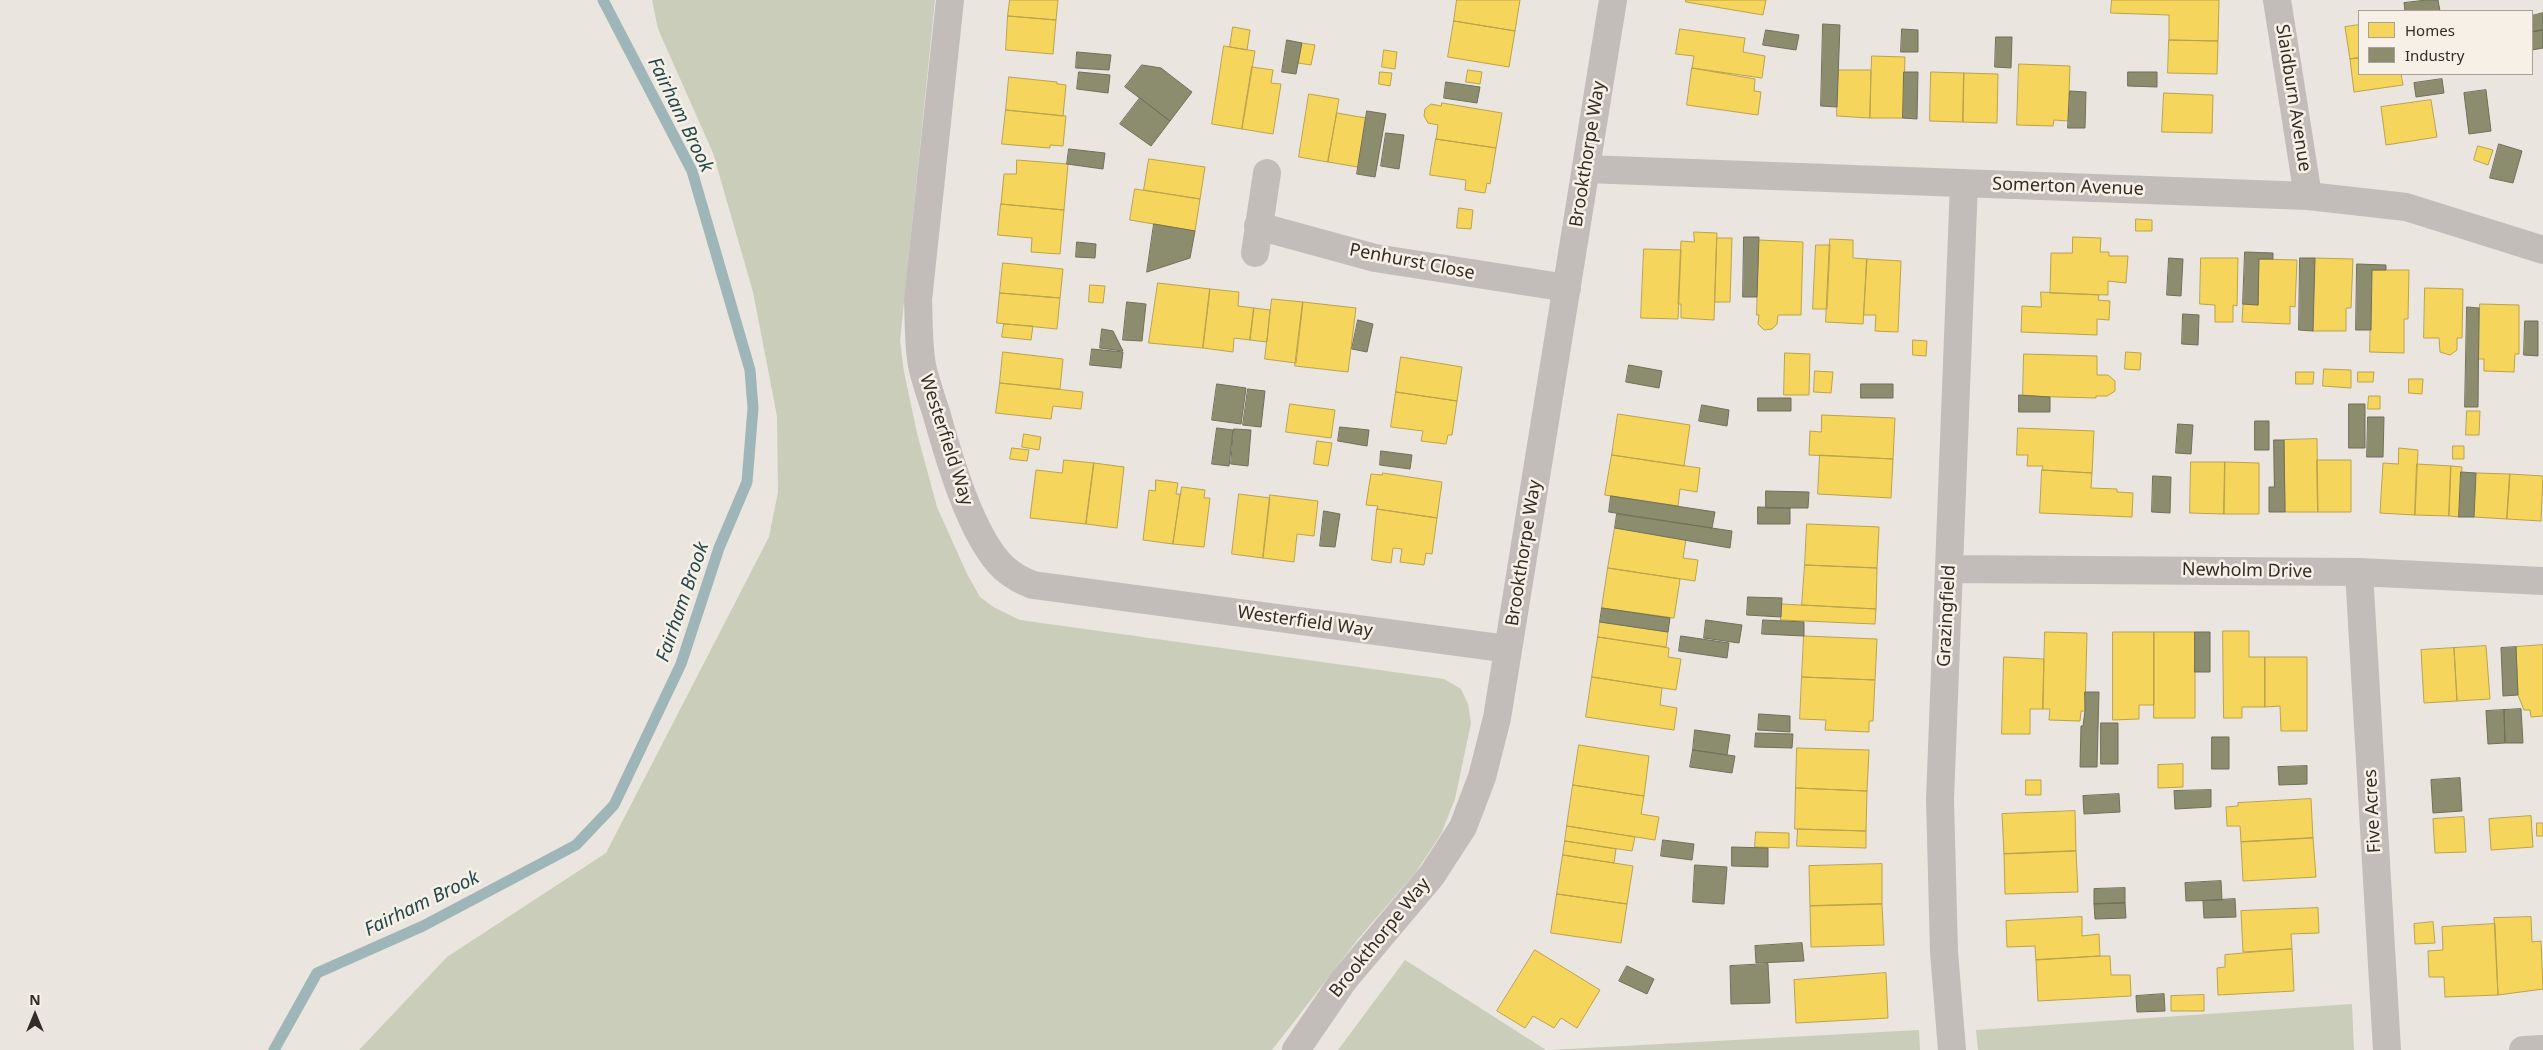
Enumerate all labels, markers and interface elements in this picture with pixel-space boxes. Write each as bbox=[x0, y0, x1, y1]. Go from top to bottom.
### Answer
legend bbox=[2358, 10, 2533, 75]
text: Homes bbox=[2405, 20, 2455, 40]
street label: Slaidburn Avenue bbox=[2271, 23, 2315, 173]
text: Industry bbox=[2405, 45, 2464, 65]
water label: Fairham Brook bbox=[642, 54, 718, 176]
street label: Brookthorpe Way bbox=[1566, 79, 1610, 229]
street label: Somerton Avenue bbox=[1992, 174, 2144, 200]
street label: Penhurst Close bbox=[1347, 239, 1477, 285]
street label: Westerfield Way bbox=[915, 372, 977, 508]
street label: Brookthorpe Way bbox=[1502, 478, 1546, 628]
water label: Fairham Brook bbox=[652, 539, 714, 665]
street label: Newholm Drive bbox=[2182, 559, 2312, 583]
street label: Grazingfield bbox=[1934, 564, 1960, 668]
street label: Westerfield Way bbox=[1236, 602, 1374, 642]
street label: Five Acres bbox=[2360, 769, 2386, 853]
water label: Fairham Brook bbox=[361, 866, 483, 942]
street label: Brookthorpe Way bbox=[1325, 874, 1435, 1002]
north arrow bbox=[10, 990, 60, 1040]
text: N bbox=[29, 990, 41, 1009]

